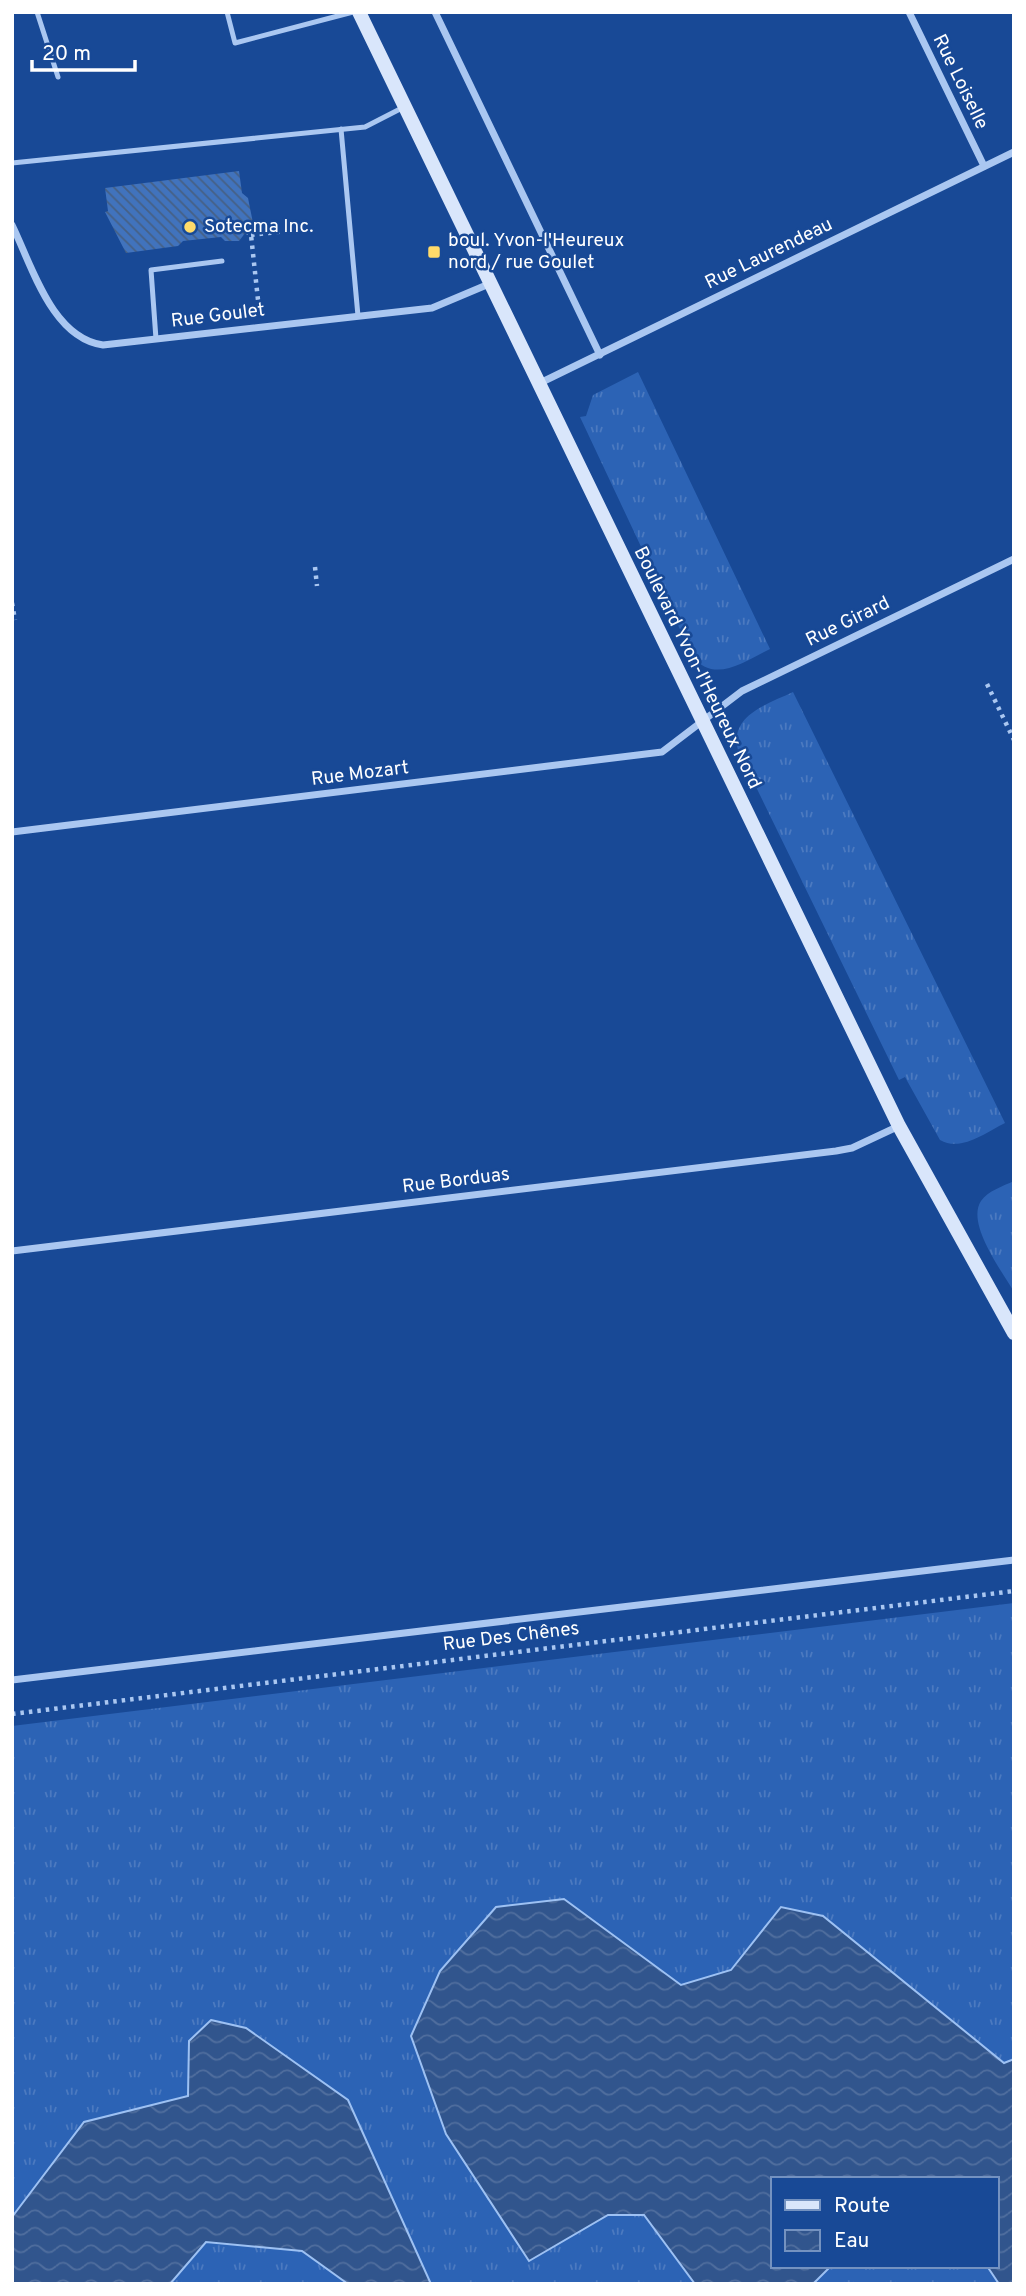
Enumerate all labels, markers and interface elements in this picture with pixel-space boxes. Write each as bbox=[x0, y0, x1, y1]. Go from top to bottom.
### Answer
scale bar bbox=[32, 28, 135, 72]
street label: Rue Loiselle bbox=[927, 31, 993, 133]
text: 20 m bbox=[42, 41, 91, 68]
street label: Rue Laurendeau bbox=[701, 213, 837, 295]
place label: Sotecma Inc. bbox=[204, 215, 314, 239]
marker: Sotecma Inc. bbox=[182, 219, 198, 235]
place label: boul. Yvon-l'Heureux nord / rue Goulet bbox=[448, 229, 624, 275]
marker: boul. Yvon-l'Heureux nord / rue Goulet bbox=[426, 244, 442, 260]
street label: Rue Goulet bbox=[170, 298, 266, 334]
street label: Boulevard Yvon-l'Heureux Nord bbox=[628, 543, 766, 793]
street label: Rue Girard bbox=[802, 591, 894, 653]
street label: Rue Mozart bbox=[310, 756, 410, 792]
street label: Rue Borduas bbox=[401, 1163, 511, 1199]
street label: Rue Des Chênes bbox=[441, 1617, 581, 1657]
legend bbox=[771, 2177, 998, 2268]
text: Route bbox=[834, 2193, 890, 2220]
text: Eau bbox=[834, 2228, 869, 2255]

